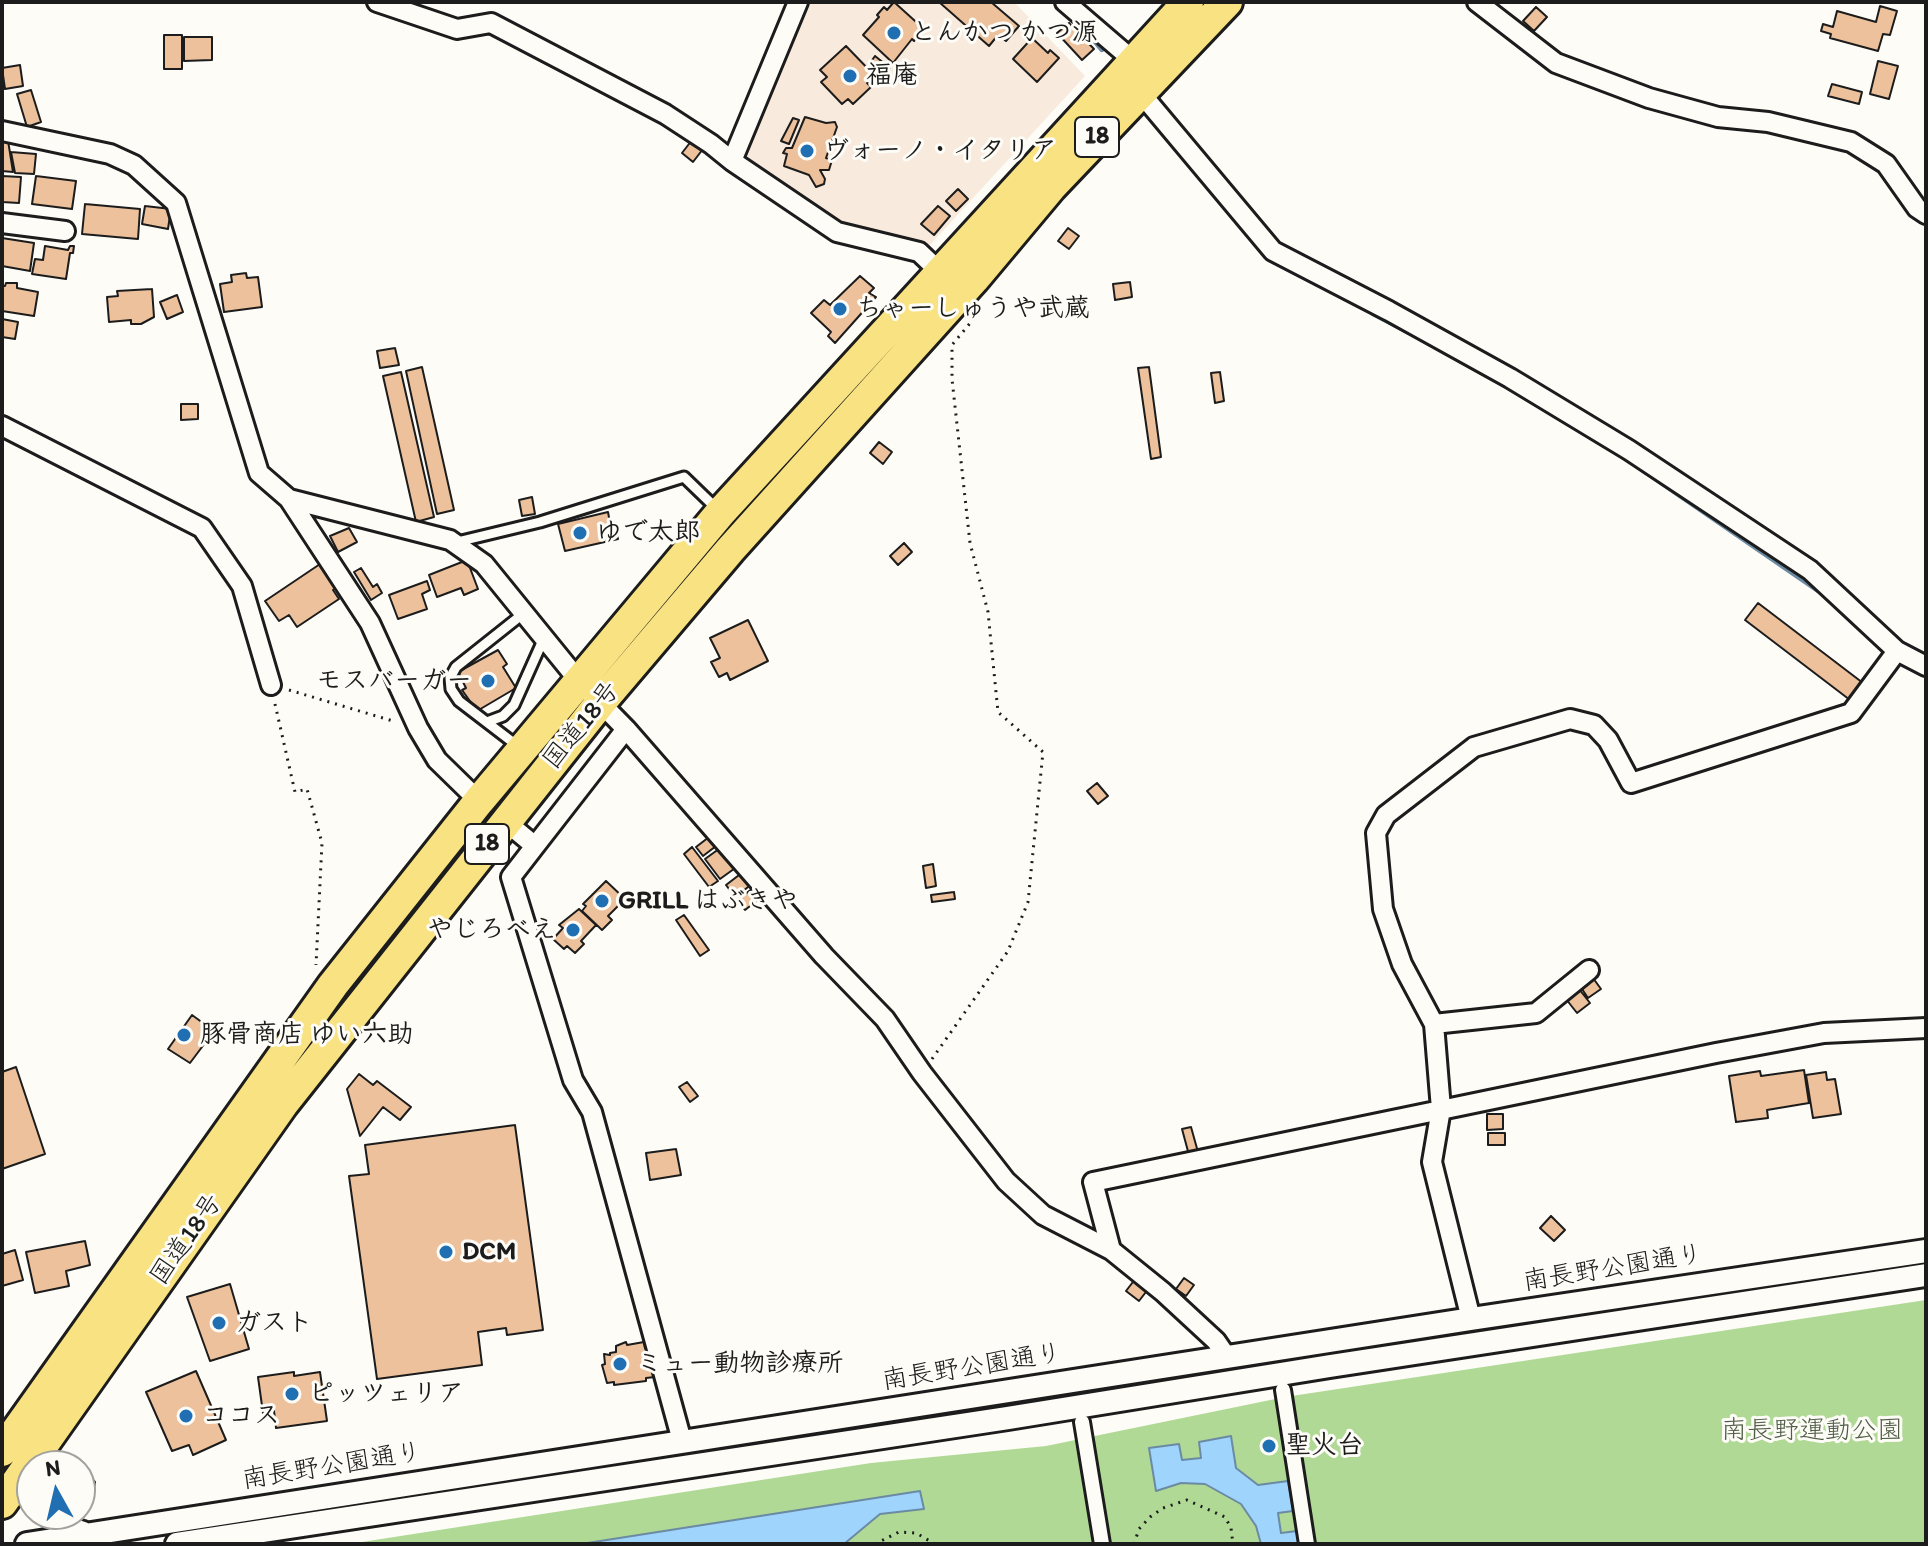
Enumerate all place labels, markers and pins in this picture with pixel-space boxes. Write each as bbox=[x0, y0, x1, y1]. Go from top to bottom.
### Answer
place label: とんかつ かつ源 bbox=[910, 17, 1098, 49]
marker: とんかつ かつ源 bbox=[885, 24, 903, 42]
place label: 福庵 bbox=[866, 60, 918, 92]
marker: 福庵 bbox=[841, 67, 859, 85]
place label: ヴォーノ・イタリア bbox=[823, 135, 1057, 167]
marker: ヴォーノ・イタリア bbox=[798, 142, 816, 160]
place label: ちゃーしゅうや武蔵 bbox=[856, 293, 1090, 325]
marker: ちゃーしゅうや武蔵 bbox=[831, 300, 849, 318]
place label: ゆで太郎 bbox=[596, 517, 700, 549]
marker: ゆで太郎 bbox=[571, 524, 589, 542]
place label: モスバーガー bbox=[316, 665, 472, 697]
marker: モスバーガー bbox=[479, 672, 497, 690]
place label: GRILL はぶきや bbox=[618, 885, 798, 917]
marker: GRILL はぶきや bbox=[593, 892, 611, 910]
place label: やじろべえ bbox=[427, 914, 557, 946]
marker: やじろべえ bbox=[564, 921, 582, 939]
place label: 豚骨商店 ゆい六助 bbox=[200, 1019, 414, 1051]
marker: 豚骨商店 ゆい六助 bbox=[175, 1026, 193, 1044]
place label: DCM bbox=[462, 1236, 516, 1268]
marker: DCM bbox=[437, 1243, 455, 1261]
place label: ガスト bbox=[235, 1307, 313, 1339]
marker: ガスト bbox=[210, 1314, 228, 1332]
place label: ミュー動物診療所 bbox=[636, 1348, 843, 1380]
marker: ミュー動物診療所 bbox=[611, 1355, 629, 1373]
place label: ピッツェリア bbox=[308, 1378, 464, 1410]
marker: ピッツェリア bbox=[283, 1385, 301, 1403]
place label: ココス bbox=[202, 1400, 280, 1432]
marker: ココス bbox=[177, 1407, 195, 1425]
place label: 聖火台 bbox=[1285, 1430, 1363, 1462]
marker: 聖火台 bbox=[1260, 1437, 1278, 1455]

